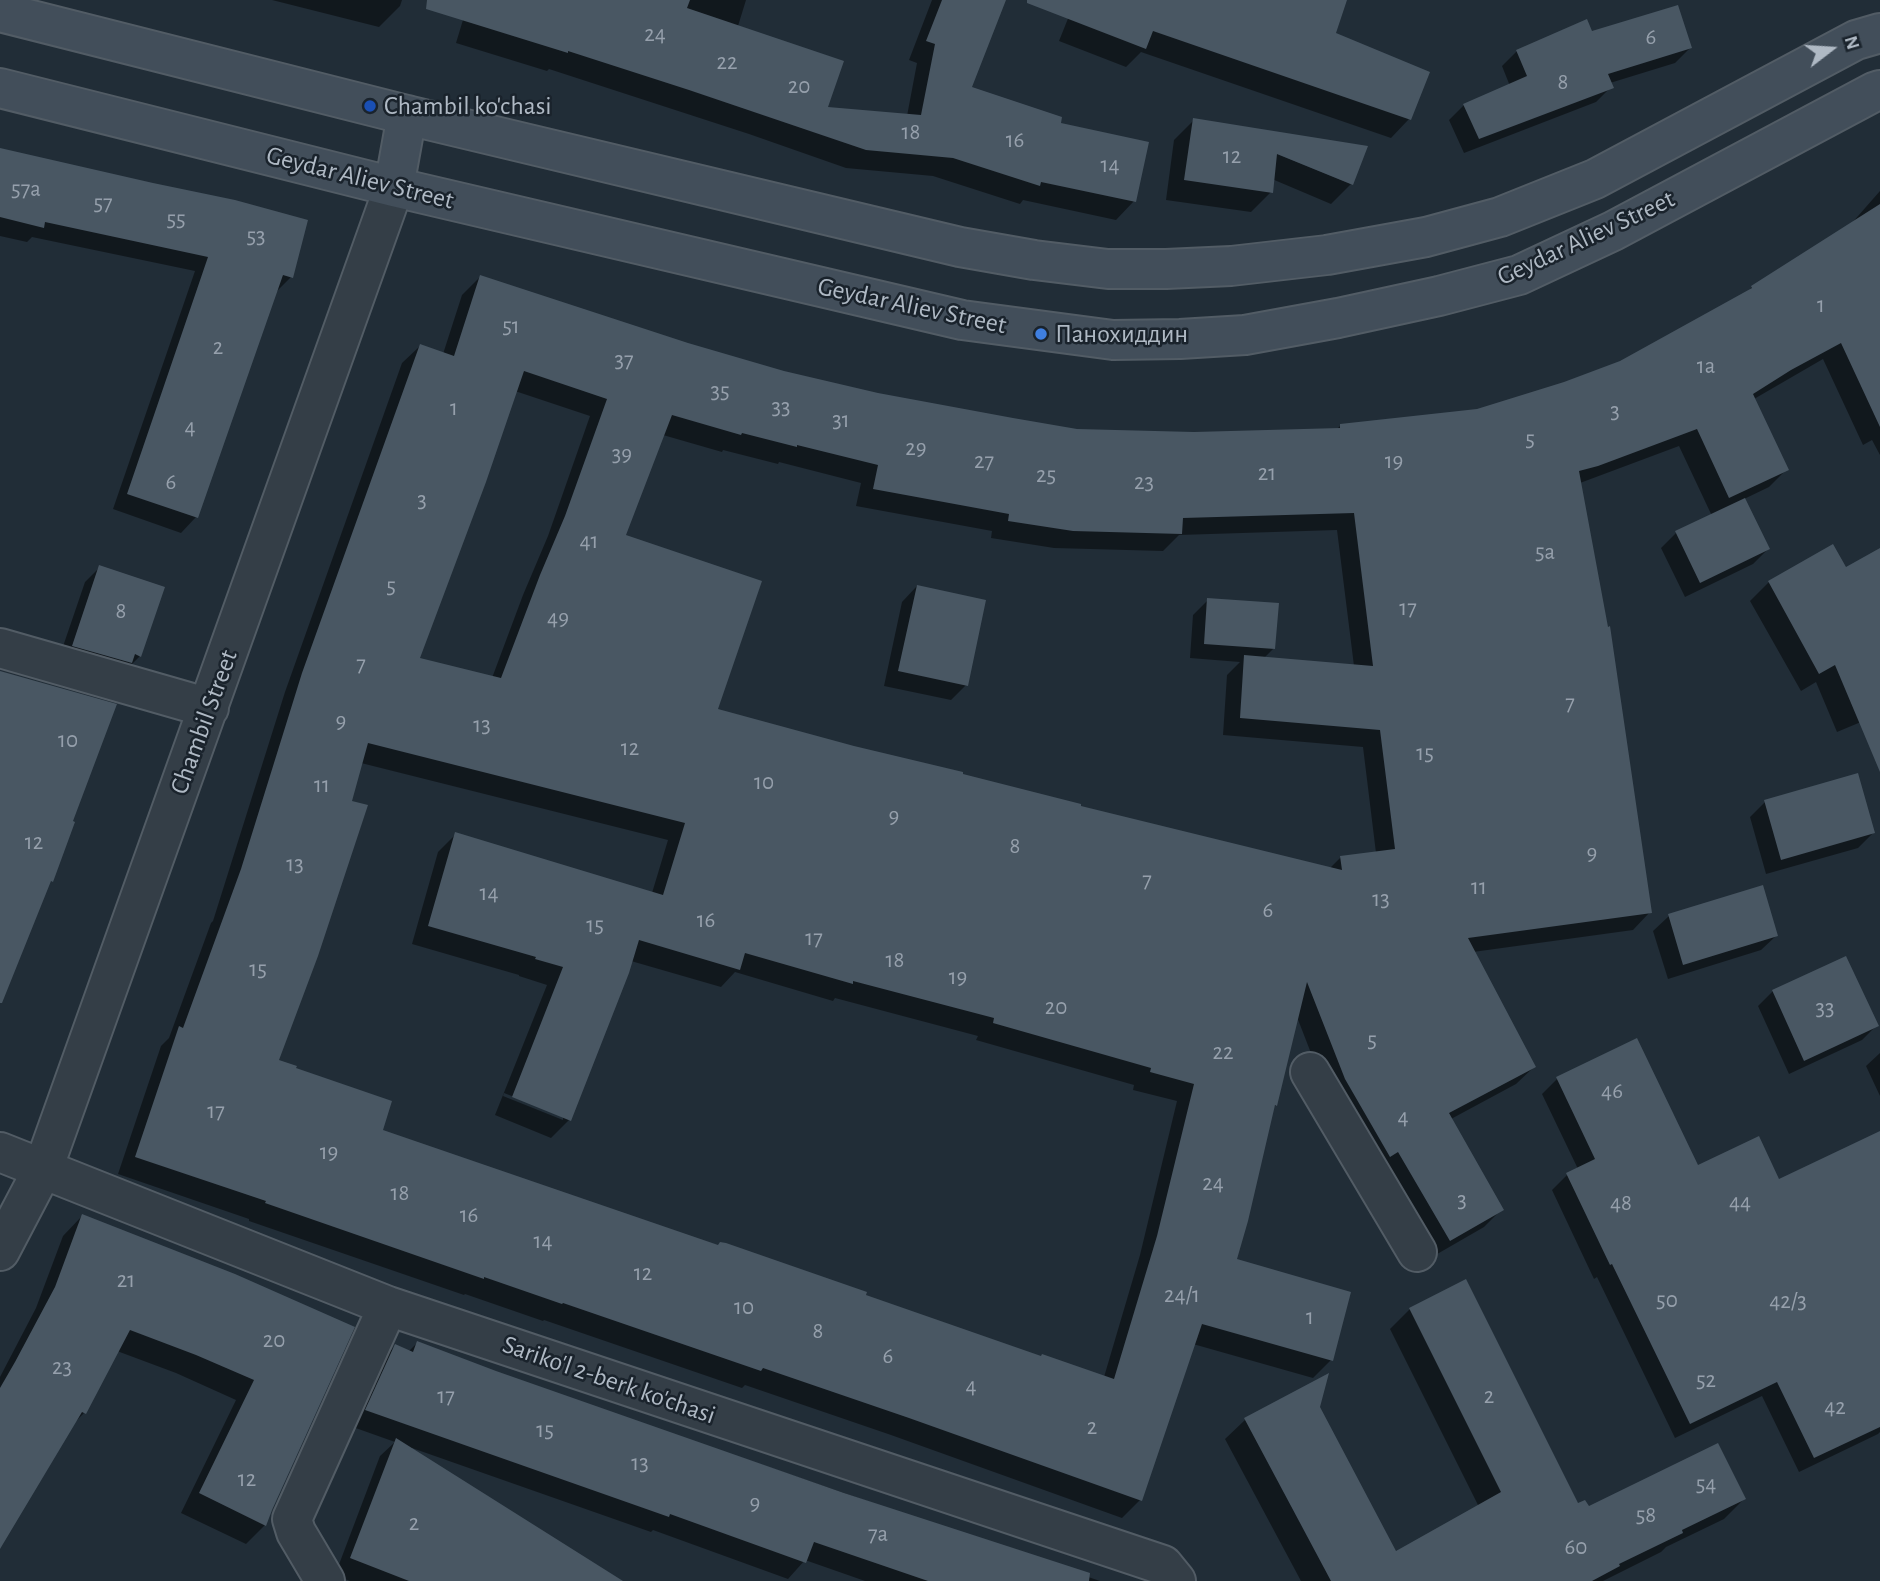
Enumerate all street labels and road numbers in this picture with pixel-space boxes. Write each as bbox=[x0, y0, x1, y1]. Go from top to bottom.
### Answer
street label: Geydar Aliev Street bbox=[263, 140, 457, 216]
street label: Geydar Aliev Street bbox=[1492, 183, 1680, 293]
street label: Geydar Aliev Street bbox=[815, 271, 1009, 341]
street label: Chambil Street bbox=[163, 646, 245, 798]
street label: Sariko'l 2-berk ko'chasi bbox=[498, 1329, 720, 1431]

